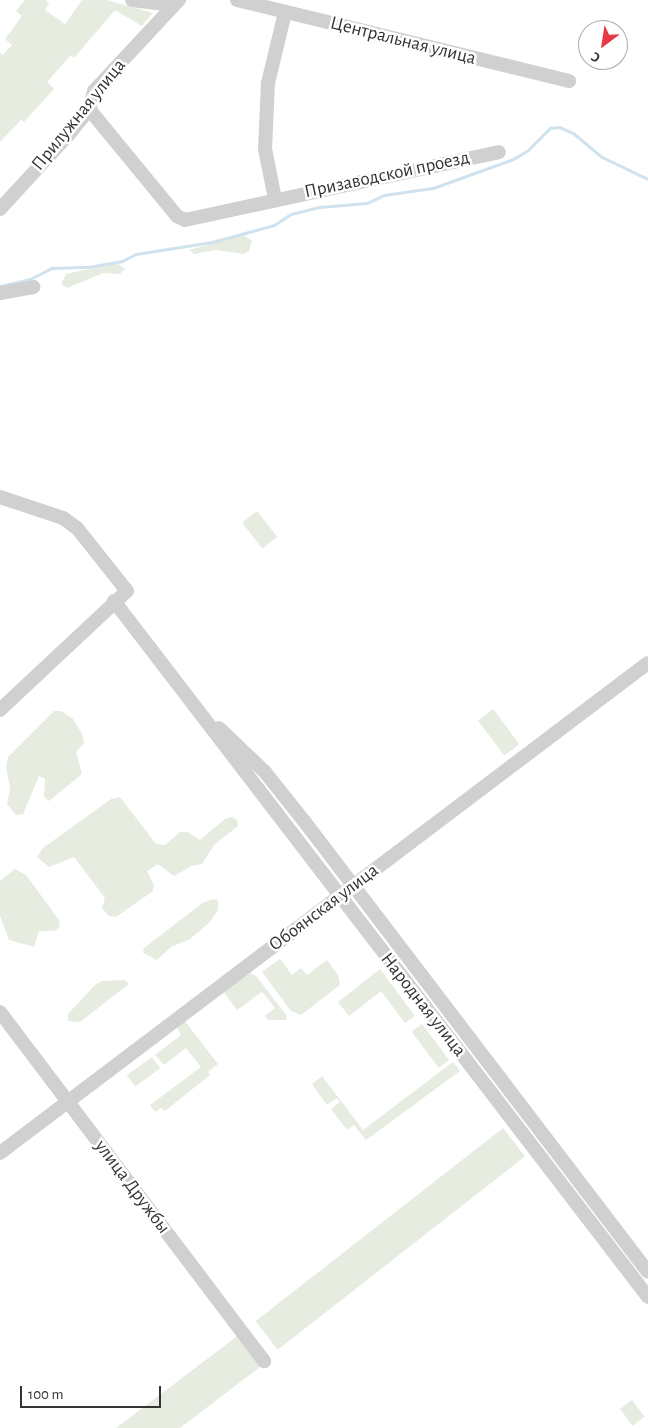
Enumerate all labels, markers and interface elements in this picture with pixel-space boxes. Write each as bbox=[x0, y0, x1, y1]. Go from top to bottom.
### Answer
street label: Центральная улица bbox=[328, 12, 478, 70]
north arrow bbox=[578, 20, 628, 70]
text: С bbox=[589, 49, 603, 65]
street label: Прилужная улица bbox=[27, 55, 131, 175]
street label: Призаводской проезд bbox=[302, 146, 472, 204]
street label: Обоянская улица bbox=[265, 859, 383, 957]
street label: Народная улица bbox=[375, 948, 471, 1062]
street label: улица Дружбы bbox=[89, 1136, 175, 1238]
scale bar bbox=[22, 1376, 164, 1408]
text: 100 m bbox=[28, 1387, 63, 1402]

